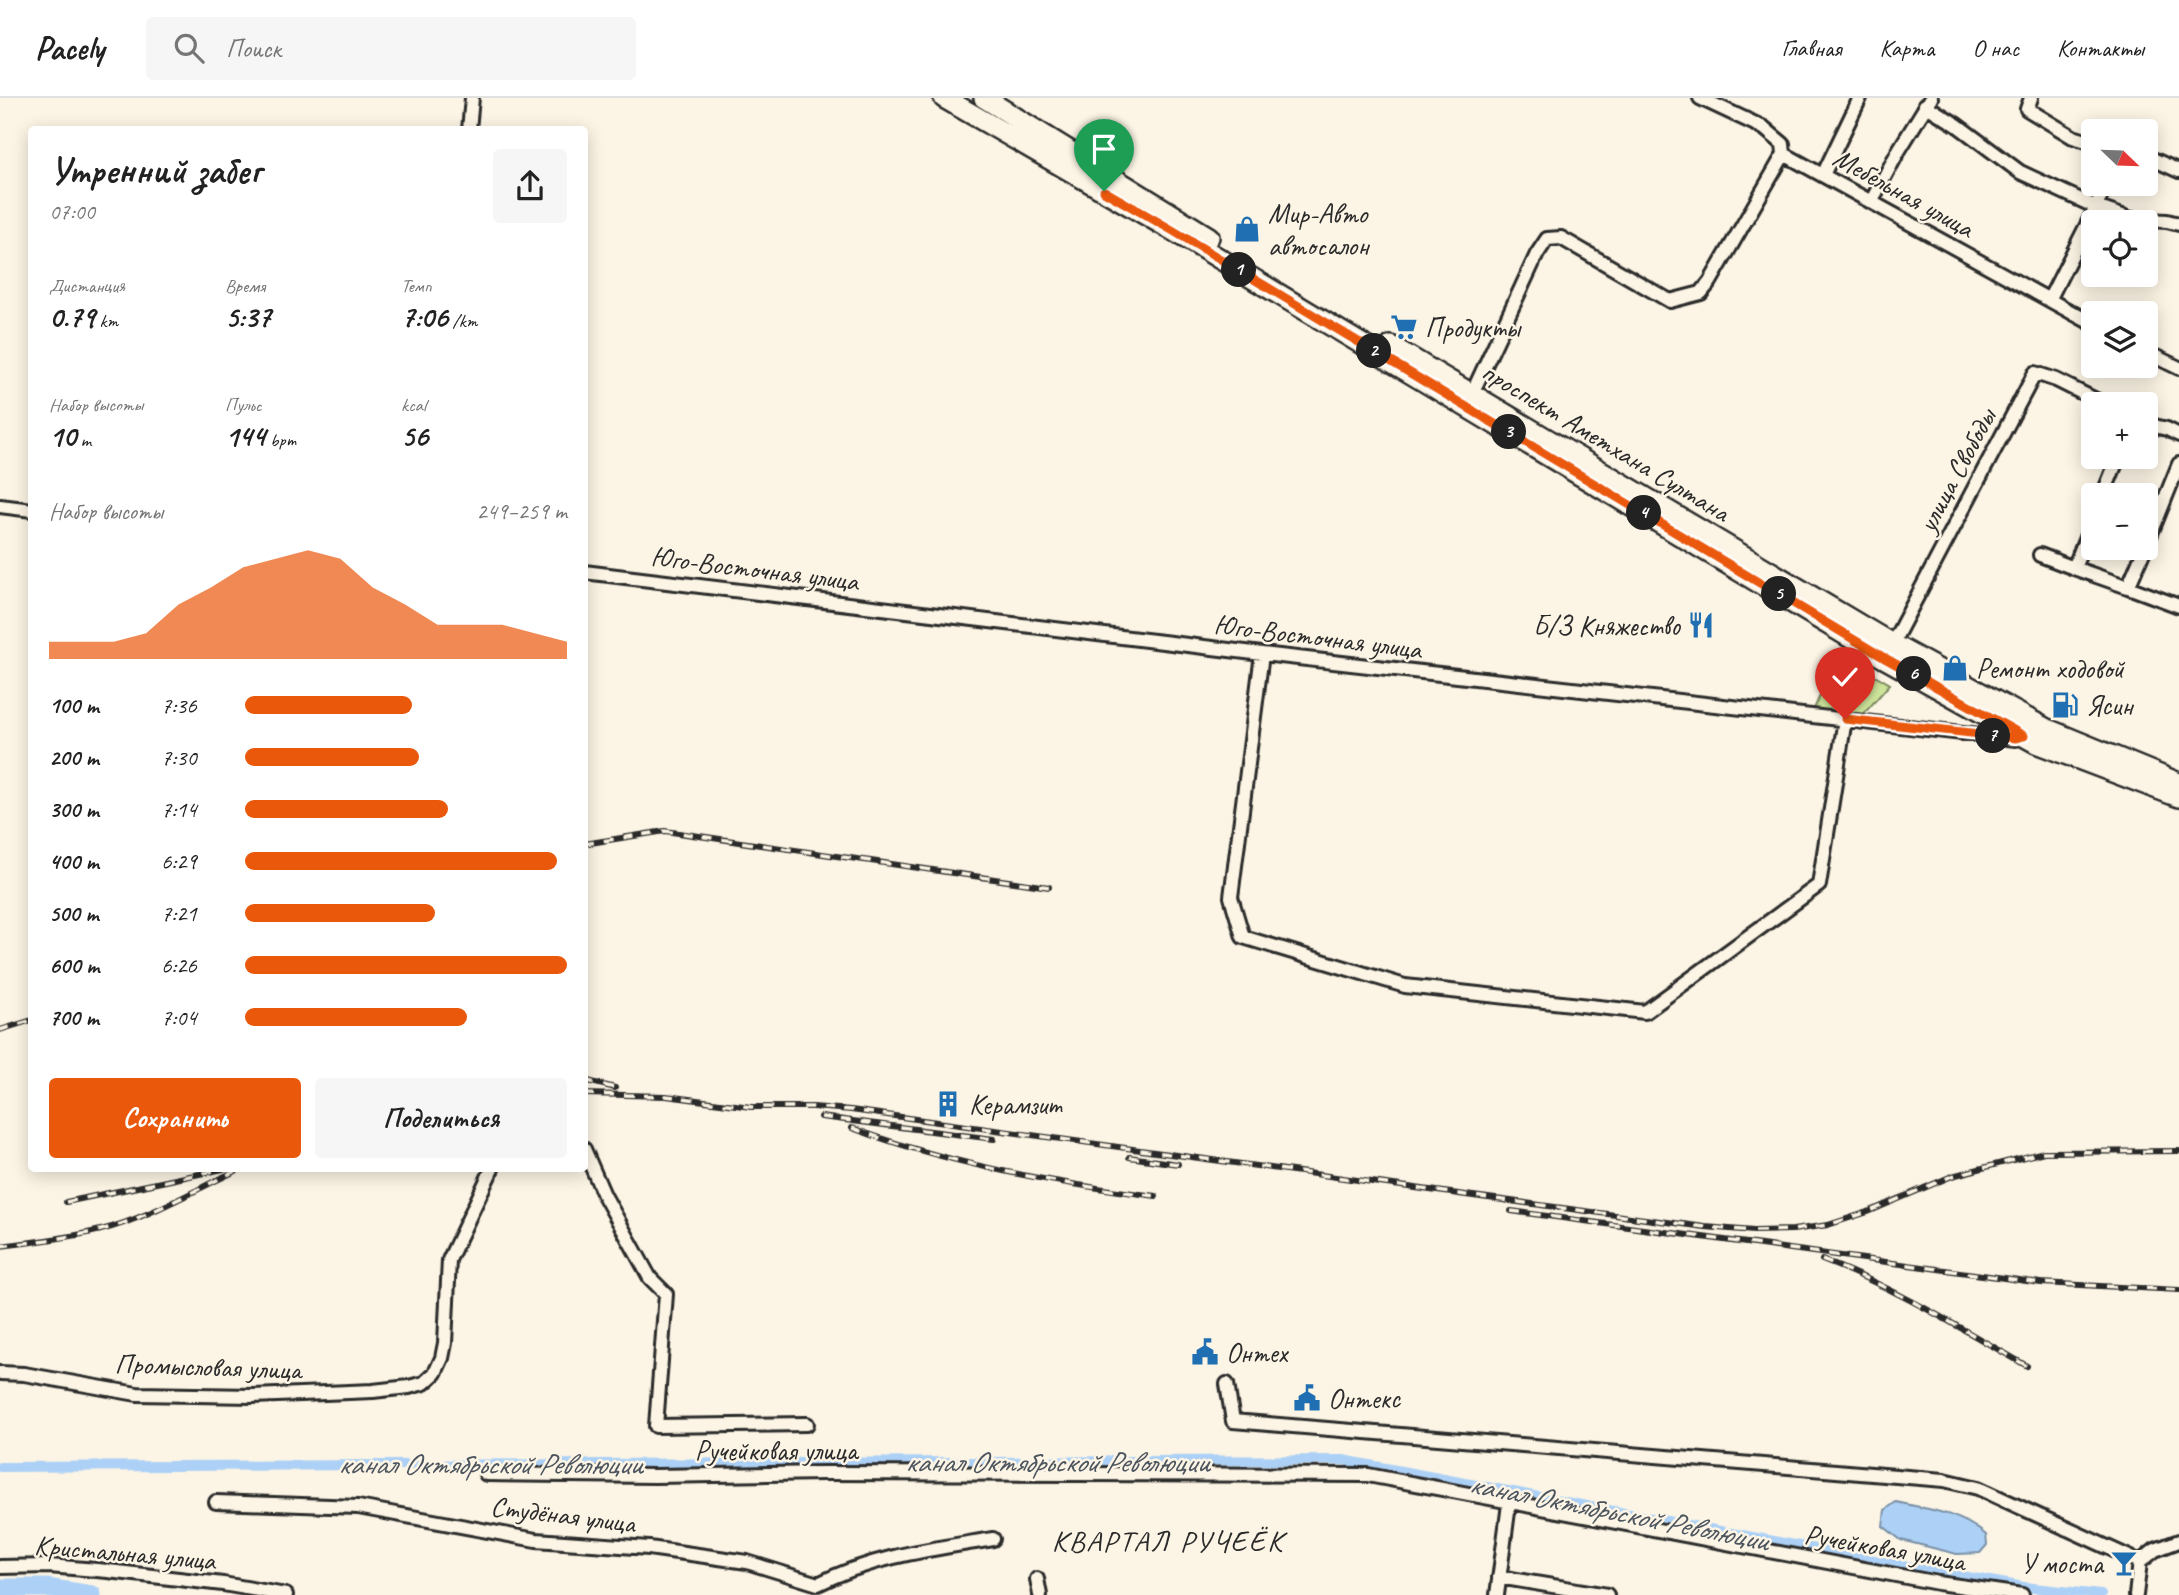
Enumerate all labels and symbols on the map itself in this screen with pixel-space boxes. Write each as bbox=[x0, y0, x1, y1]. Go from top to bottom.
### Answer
pin bbox=[1074, 119, 1134, 191]
north arrow bbox=[2081, 119, 2158, 196]
street label: Мебельная улица bbox=[1827, 140, 1982, 246]
place label: Мир-Авто автосалон bbox=[1268, 196, 1370, 263]
shop icon: Мир-Авто автосалон bbox=[1232, 214, 1262, 244]
pin: 1 bbox=[1222, 252, 1256, 288]
place label: Продукты bbox=[1425, 310, 1522, 345]
supermarket icon: Продукты bbox=[1389, 312, 1419, 342]
pin: 2 bbox=[1356, 334, 1392, 368]
street label: проспект Аметхана Султана bbox=[1476, 354, 1738, 530]
street label: улица Свободы bbox=[1908, 401, 2005, 540]
pin: 3 bbox=[1492, 414, 1526, 450]
pin: 4 bbox=[1626, 496, 1662, 530]
street label: Юго-Восточная улица bbox=[649, 538, 862, 599]
pin: 5 bbox=[1762, 576, 1796, 612]
street label: Юго-Восточная улица bbox=[1212, 606, 1425, 667]
place label: Б/З Княжество bbox=[1533, 608, 1682, 643]
restaurant icon: Б/З Княжество bbox=[1686, 610, 1716, 640]
pin bbox=[1815, 647, 1875, 719]
place label: Ремонт ходовой bbox=[1976, 651, 2125, 686]
shop icon: Ремонт ходовой bbox=[1940, 653, 1970, 683]
pin: 6 bbox=[1896, 656, 1932, 692]
place label: Ясин bbox=[2086, 688, 2134, 723]
fuel station icon: Ясин bbox=[2050, 690, 2080, 720]
pin: 7 bbox=[1976, 718, 2010, 754]
place label: Керамзит bbox=[969, 1087, 1063, 1122]
building icon: Керамзит bbox=[933, 1089, 963, 1119]
place label: Онтех bbox=[1226, 1335, 1290, 1370]
public building icon: Онтех bbox=[1190, 1337, 1220, 1367]
street label: Промысловая улица bbox=[114, 1346, 304, 1387]
place label: Онтекс bbox=[1328, 1381, 1402, 1416]
public building icon: Онтекс bbox=[1292, 1383, 1322, 1413]
street label: Ручейковая улица bbox=[695, 1433, 860, 1468]
water label: канал Октябрьской Революции bbox=[905, 1443, 1212, 1481]
water label: канал Октябрьской Революции bbox=[338, 1445, 645, 1483]
water label: канал Октябрьской Революции bbox=[1466, 1464, 1775, 1560]
street label: Студёная улица bbox=[489, 1488, 639, 1541]
street label: Ручейковая улица bbox=[1802, 1516, 1970, 1579]
district label: КВАРТАЛ РУЧЕЁК bbox=[1052, 1522, 1288, 1560]
street label: Кристальная улица bbox=[33, 1527, 219, 1578]
place label: У моста bbox=[2021, 1546, 2105, 1581]
bar icon: У моста bbox=[2109, 1548, 2139, 1578]

